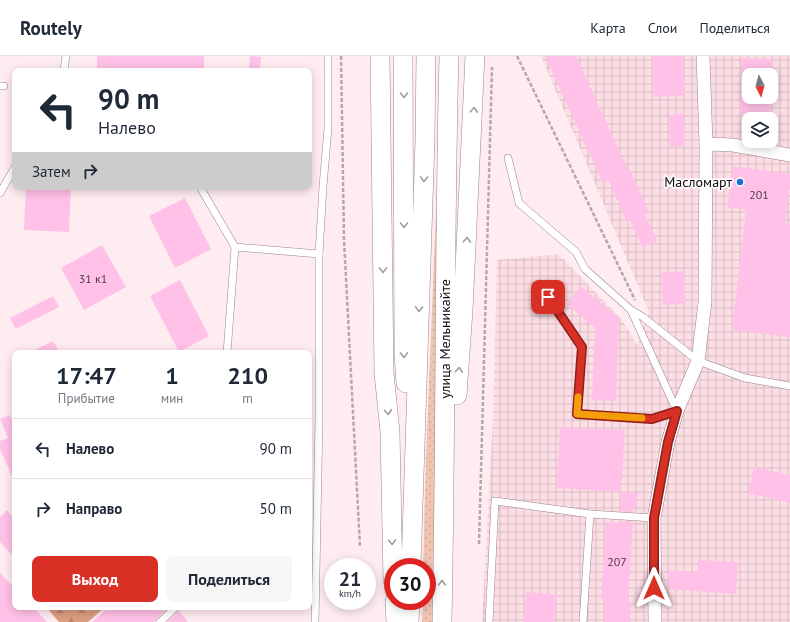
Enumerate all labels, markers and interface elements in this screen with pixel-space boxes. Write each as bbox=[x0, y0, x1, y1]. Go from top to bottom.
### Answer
text: Routely bbox=[20, 16, 82, 40]
text: Карта bbox=[590, 19, 626, 37]
text: Слои bbox=[648, 19, 677, 37]
text: Поделиться bbox=[699, 19, 770, 37]
north arrow bbox=[742, 68, 778, 104]
map controls bbox=[742, 68, 778, 148]
text: 90 m bbox=[98, 80, 159, 117]
icon: left bbox=[32, 84, 84, 136]
one-way arrow bbox=[400, 92, 408, 98]
one-way arrow bbox=[469, 107, 478, 113]
button: layers bbox=[742, 112, 778, 148]
text: Налево bbox=[98, 116, 156, 139]
icon: right bbox=[79, 160, 101, 182]
text: Затем bbox=[32, 162, 71, 181]
place label: Масломарт bbox=[664, 173, 732, 191]
one-way arrow bbox=[420, 176, 428, 182]
marker: Масломарт bbox=[735, 177, 745, 187]
house number: 201 bbox=[749, 187, 769, 202]
one-way arrow bbox=[400, 222, 408, 228]
one-way arrow bbox=[463, 237, 471, 243]
one-way arrow bbox=[379, 267, 387, 273]
house number: 31 к1 bbox=[79, 271, 107, 286]
street label: улица Мельникайте bbox=[436, 279, 454, 399]
pin bbox=[531, 280, 565, 314]
icon: arrive bbox=[537, 286, 559, 308]
one-way arrow bbox=[415, 306, 424, 312]
one-way arrow bbox=[400, 352, 409, 358]
text: 17:47 bbox=[56, 360, 117, 391]
text: 1 bbox=[165, 360, 179, 391]
text: 210 bbox=[227, 360, 268, 391]
one-way arrow bbox=[454, 367, 463, 373]
text: Прибытие bbox=[58, 390, 115, 407]
text: мин bbox=[161, 390, 183, 407]
text: m bbox=[242, 390, 253, 407]
one-way arrow bbox=[384, 409, 393, 415]
icon: left bbox=[32, 438, 54, 460]
text: Налево bbox=[66, 439, 114, 458]
text: 90 m bbox=[259, 439, 292, 458]
icon: right bbox=[32, 498, 54, 520]
text: Направо bbox=[66, 499, 122, 518]
text: 50 m bbox=[259, 499, 292, 518]
one-way arrow bbox=[388, 539, 396, 545]
house number: 207 bbox=[607, 554, 627, 569]
button: Выход bbox=[32, 556, 158, 602]
button: Поделиться bbox=[166, 556, 292, 602]
speed limit sign: 30 bbox=[384, 558, 436, 610]
text: 21 bbox=[339, 566, 361, 592]
position arrow bbox=[633, 567, 675, 609]
one-way arrow bbox=[438, 580, 447, 586]
text: km/h bbox=[339, 587, 361, 600]

